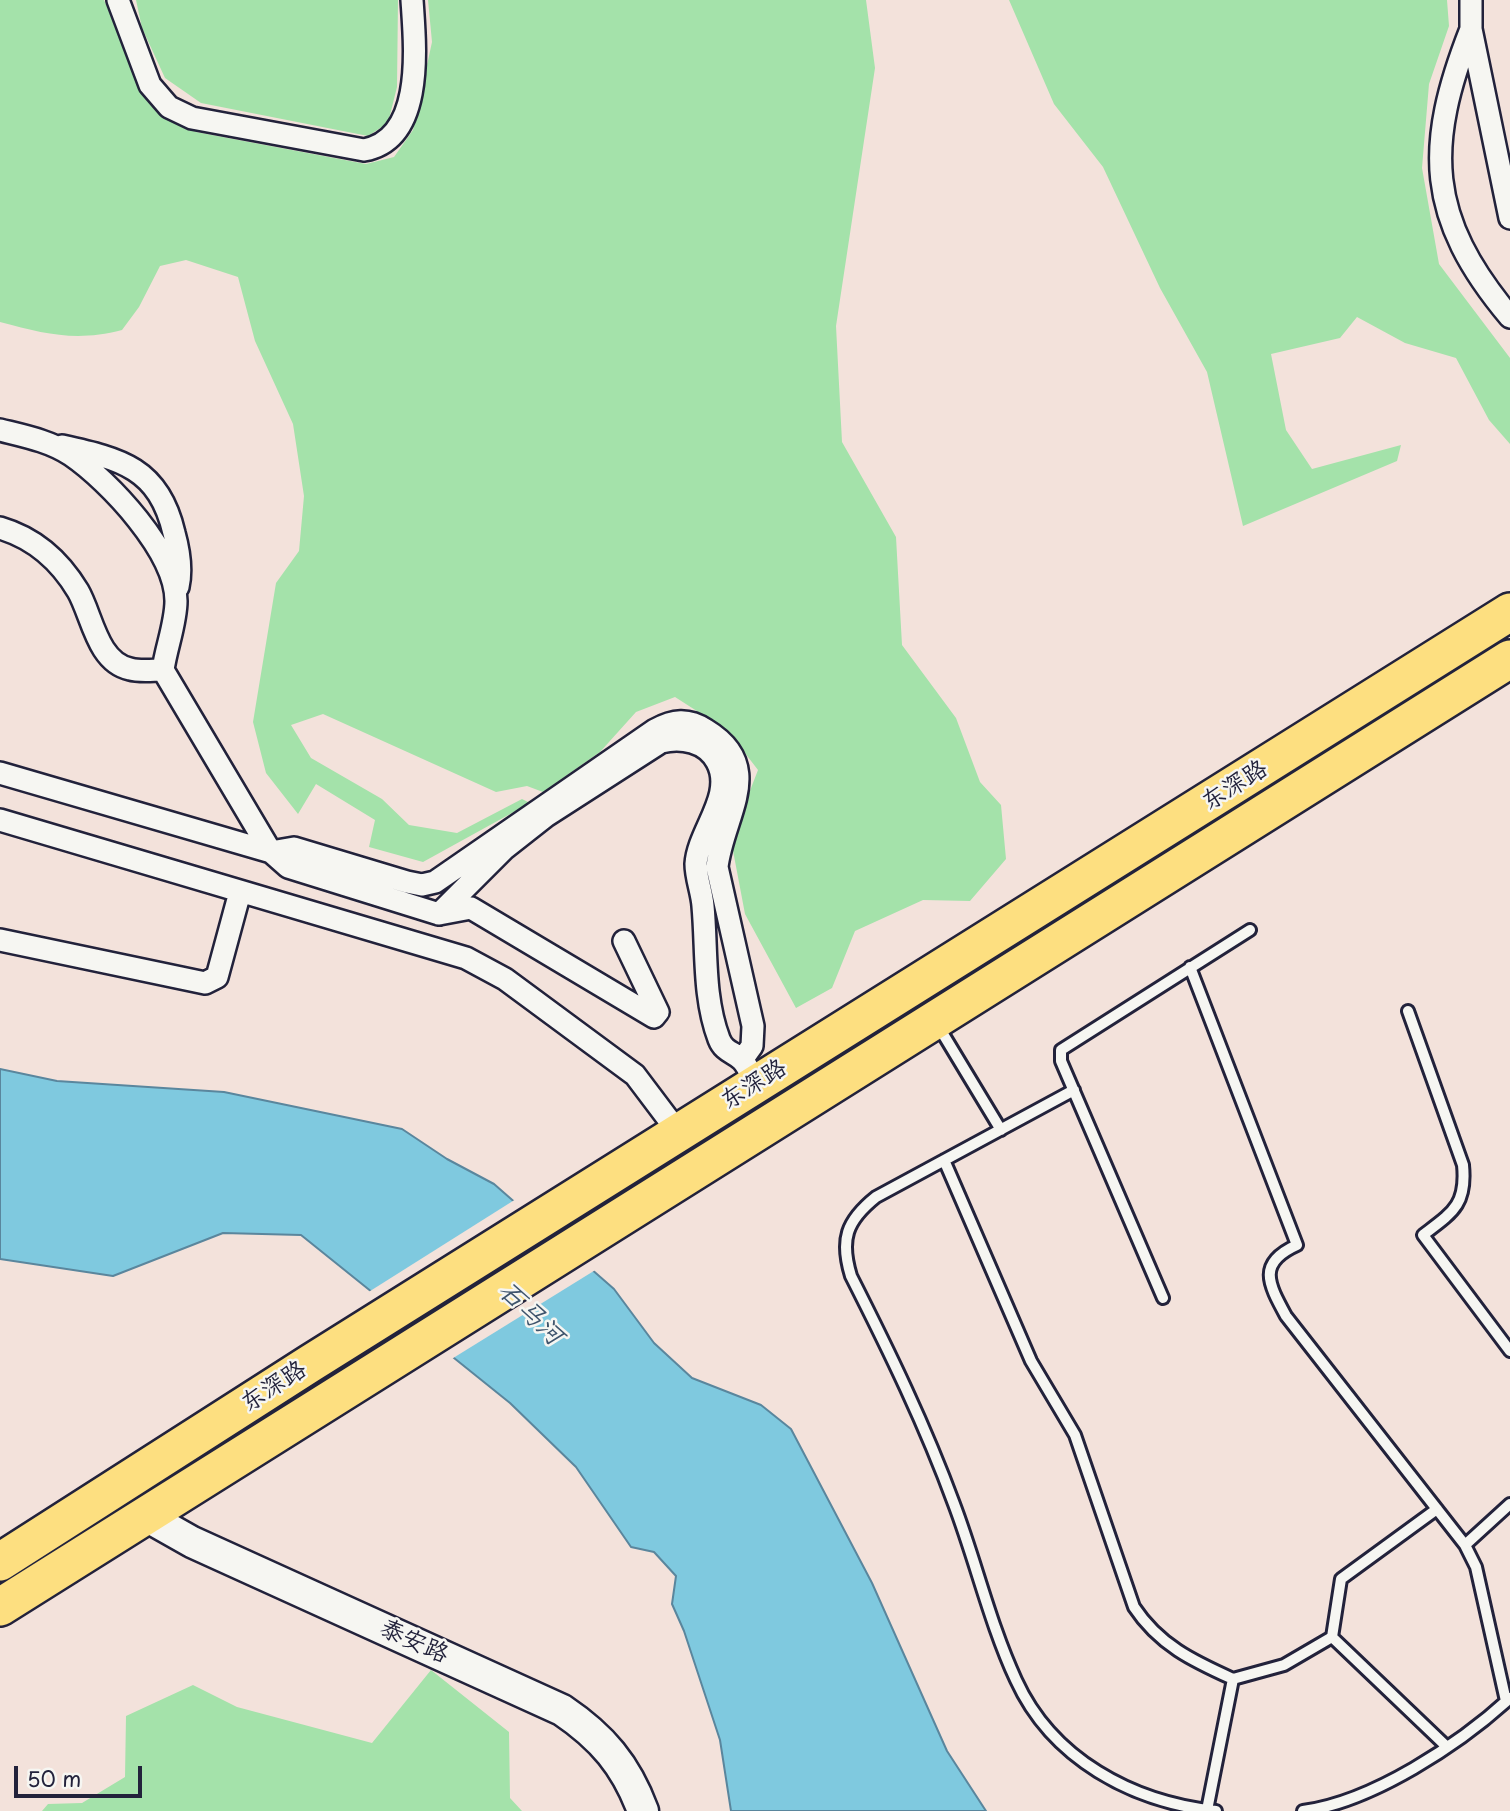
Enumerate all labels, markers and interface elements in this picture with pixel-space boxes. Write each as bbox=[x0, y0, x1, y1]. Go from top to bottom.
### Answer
street label: 东深路 bbox=[1197, 755, 1273, 817]
street label: 东深路 bbox=[716, 1054, 792, 1116]
water label: 石马河 bbox=[491, 1276, 569, 1352]
street label: 东深路 bbox=[236, 1355, 312, 1419]
street label: 泰安路 bbox=[375, 1614, 453, 1670]
scale bar bbox=[18, 1752, 145, 1796]
text: 50 m bbox=[27, 1762, 81, 1794]

